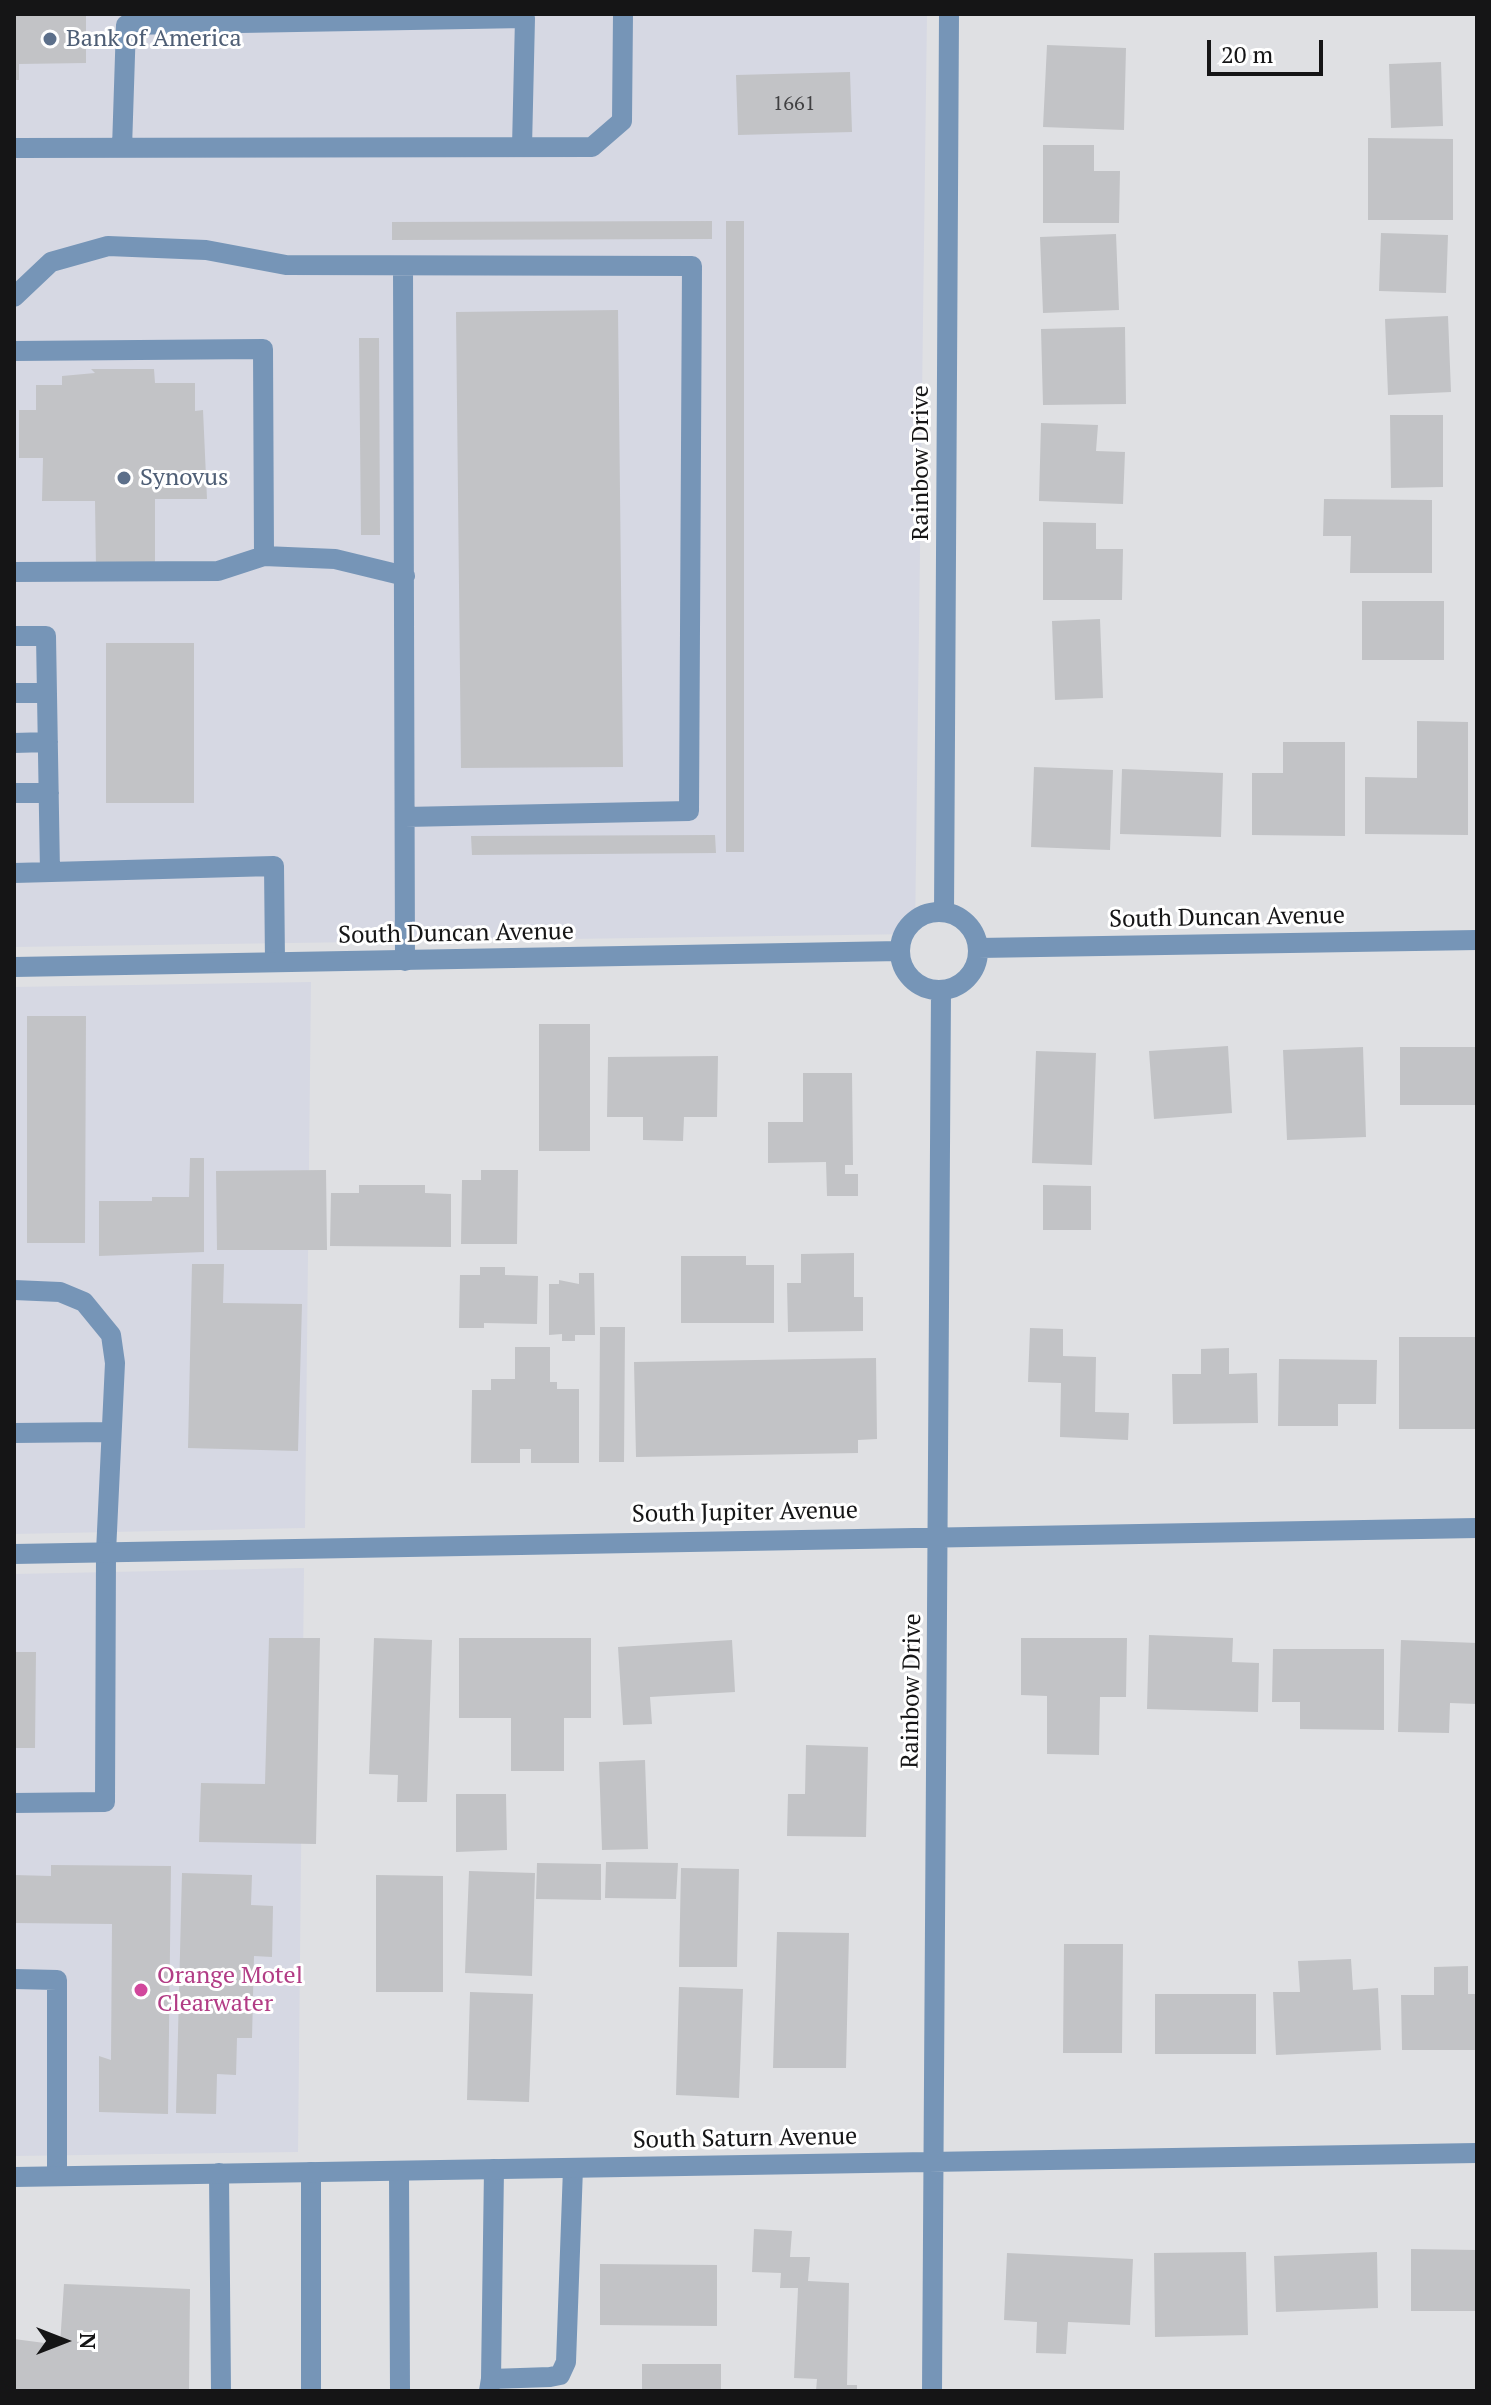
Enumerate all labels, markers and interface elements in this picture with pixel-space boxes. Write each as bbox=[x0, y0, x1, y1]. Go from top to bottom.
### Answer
scale bar bbox=[1211, 24, 1327, 74]
place label: Bank of America bbox=[66, 25, 242, 53]
marker: Bank of America bbox=[41, 30, 59, 48]
text: 20 m bbox=[1221, 38, 1273, 70]
house number: 1661 bbox=[773, 92, 815, 116]
street label: Rainbow Drive bbox=[907, 385, 935, 541]
place label: Synovus bbox=[140, 464, 228, 492]
marker: Synovus bbox=[115, 469, 133, 487]
street label: South Duncan Avenue bbox=[1109, 902, 1345, 934]
street label: South Duncan Avenue bbox=[338, 918, 574, 950]
street label: South Jupiter Avenue bbox=[632, 1497, 858, 1529]
street label: Rainbow Drive bbox=[896, 1613, 928, 1769]
place label: Orange Motel Clearwater bbox=[157, 1962, 303, 2018]
marker: Orange Motel Clearwater bbox=[132, 1981, 150, 1999]
street label: South Saturn Avenue bbox=[633, 2123, 857, 2155]
north arrow bbox=[24, 2301, 104, 2381]
text: N bbox=[74, 2333, 103, 2349]

